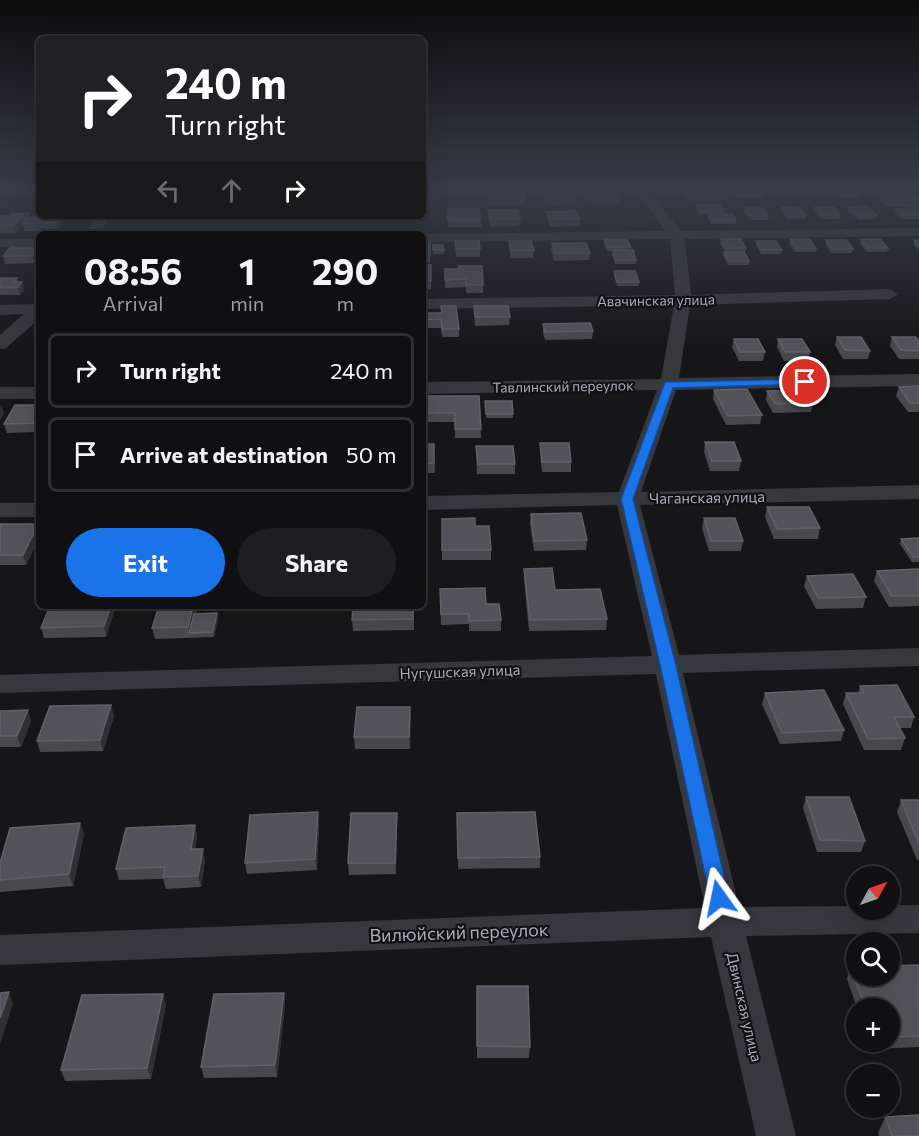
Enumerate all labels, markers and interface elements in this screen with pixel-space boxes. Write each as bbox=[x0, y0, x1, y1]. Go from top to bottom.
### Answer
text: 240 m bbox=[165, 56, 287, 108]
icon: right bbox=[66, 60, 144, 138]
text: Turn right bbox=[165, 108, 285, 141]
icon: left bbox=[152, 174, 185, 207]
icon: ahead bbox=[215, 174, 248, 207]
icon: right bbox=[278, 174, 311, 207]
text: 08:56 bbox=[84, 248, 183, 292]
text: 1 bbox=[239, 248, 255, 292]
text: 290 bbox=[312, 248, 378, 292]
street label: Авачинская улица bbox=[597, 290, 715, 310]
text: Arrival bbox=[103, 291, 163, 315]
text: min bbox=[230, 291, 264, 315]
text: m bbox=[336, 291, 354, 315]
icon: right bbox=[69, 354, 102, 387]
pin bbox=[779, 356, 830, 407]
text: Turn right bbox=[120, 357, 221, 384]
text: 240 m bbox=[330, 357, 393, 384]
icon: arrive bbox=[788, 365, 821, 398]
street label: Тавлинский переулок bbox=[492, 376, 634, 396]
icon: arrive bbox=[69, 438, 102, 471]
text: Arrive at destination bbox=[120, 441, 328, 468]
text: 50 m bbox=[346, 441, 396, 468]
street label: Чаганская улица bbox=[649, 487, 765, 507]
button: Exit bbox=[66, 528, 225, 597]
button: Share bbox=[237, 528, 396, 597]
street label: Нугушская улица bbox=[399, 660, 521, 682]
position arrow bbox=[687, 866, 751, 930]
north arrow bbox=[846, 866, 900, 920]
map controls bbox=[846, 866, 900, 1118]
street label: Вилюйский переулок bbox=[369, 918, 549, 946]
button: search bbox=[846, 932, 900, 986]
street label: Двинская улица bbox=[724, 950, 766, 1064]
button: + bbox=[846, 998, 900, 1052]
button: − bbox=[846, 1064, 900, 1118]

